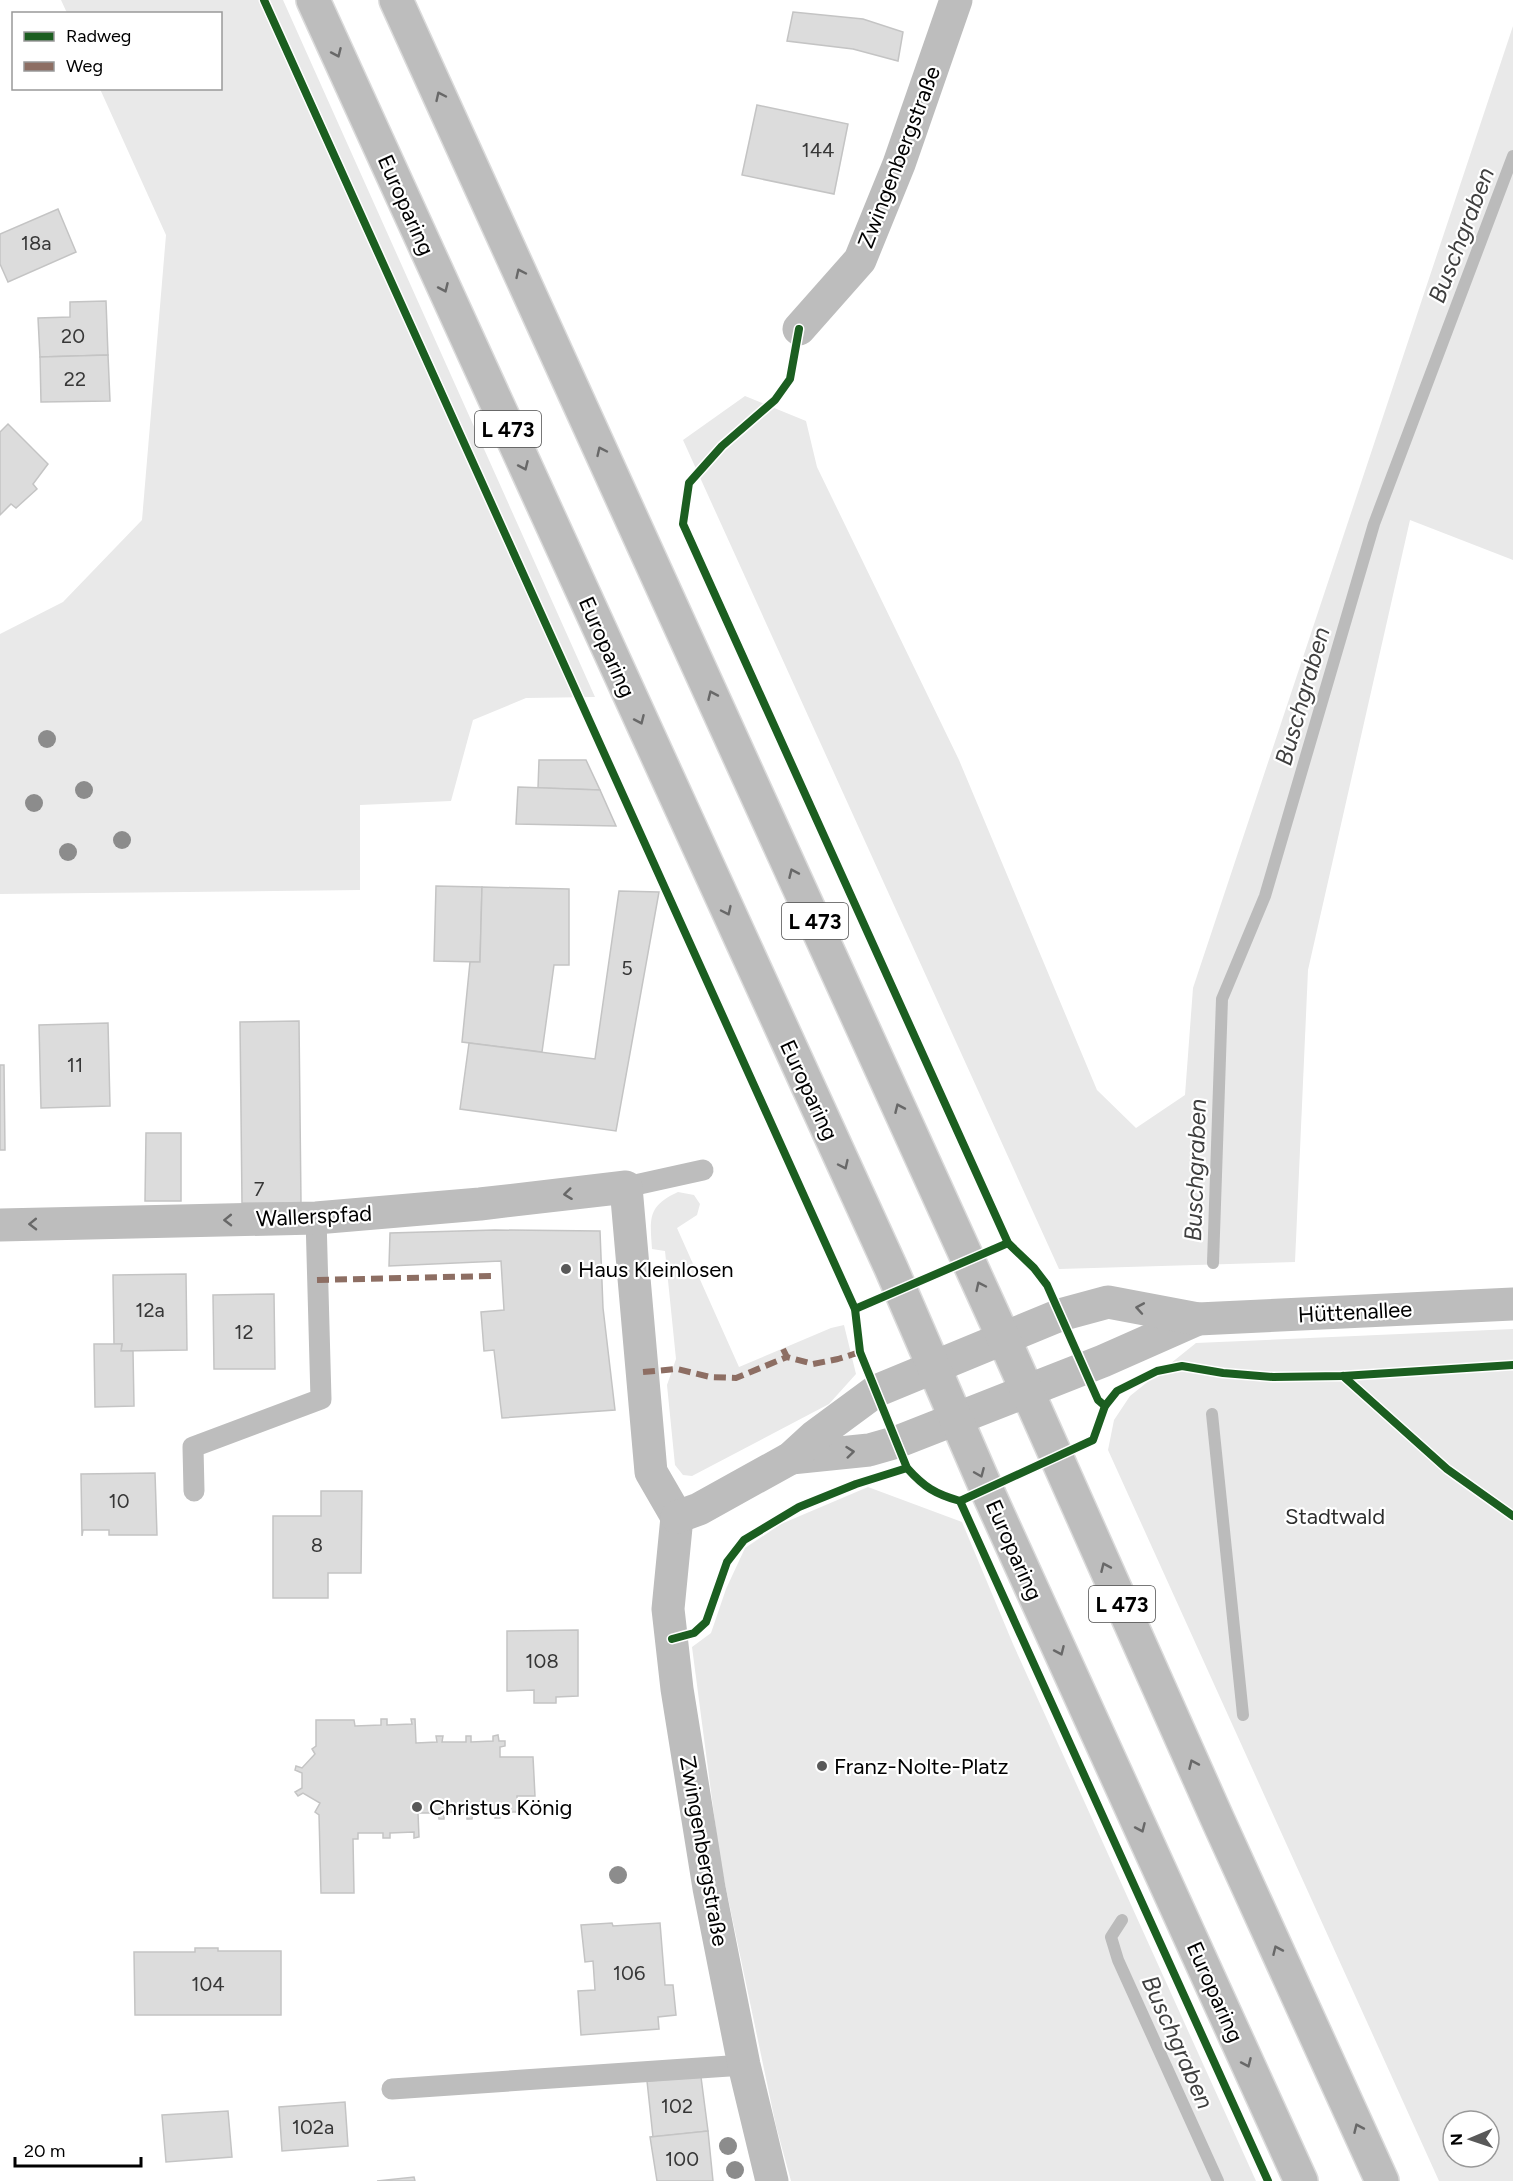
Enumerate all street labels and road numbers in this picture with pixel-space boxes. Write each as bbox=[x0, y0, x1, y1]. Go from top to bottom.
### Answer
street label: Zwingenbergstraße bbox=[852, 62, 946, 252]
street label: Europaring bbox=[372, 150, 440, 260]
road number: L 473 bbox=[475, 411, 541, 447]
street label: Europaring bbox=[573, 592, 641, 702]
road number: L 473 bbox=[782, 903, 848, 939]
street label: Europaring bbox=[774, 1036, 844, 1144]
street label: Wallerspfad bbox=[255, 1199, 373, 1233]
street label: Hüttenallee bbox=[1297, 1296, 1413, 1328]
street label: Europaring bbox=[980, 1495, 1048, 1605]
road number: L 473 bbox=[1089, 1586, 1155, 1622]
street label: Zwingenbergstraße bbox=[674, 1754, 734, 1948]
street label: Europaring bbox=[1181, 1937, 1249, 2047]

